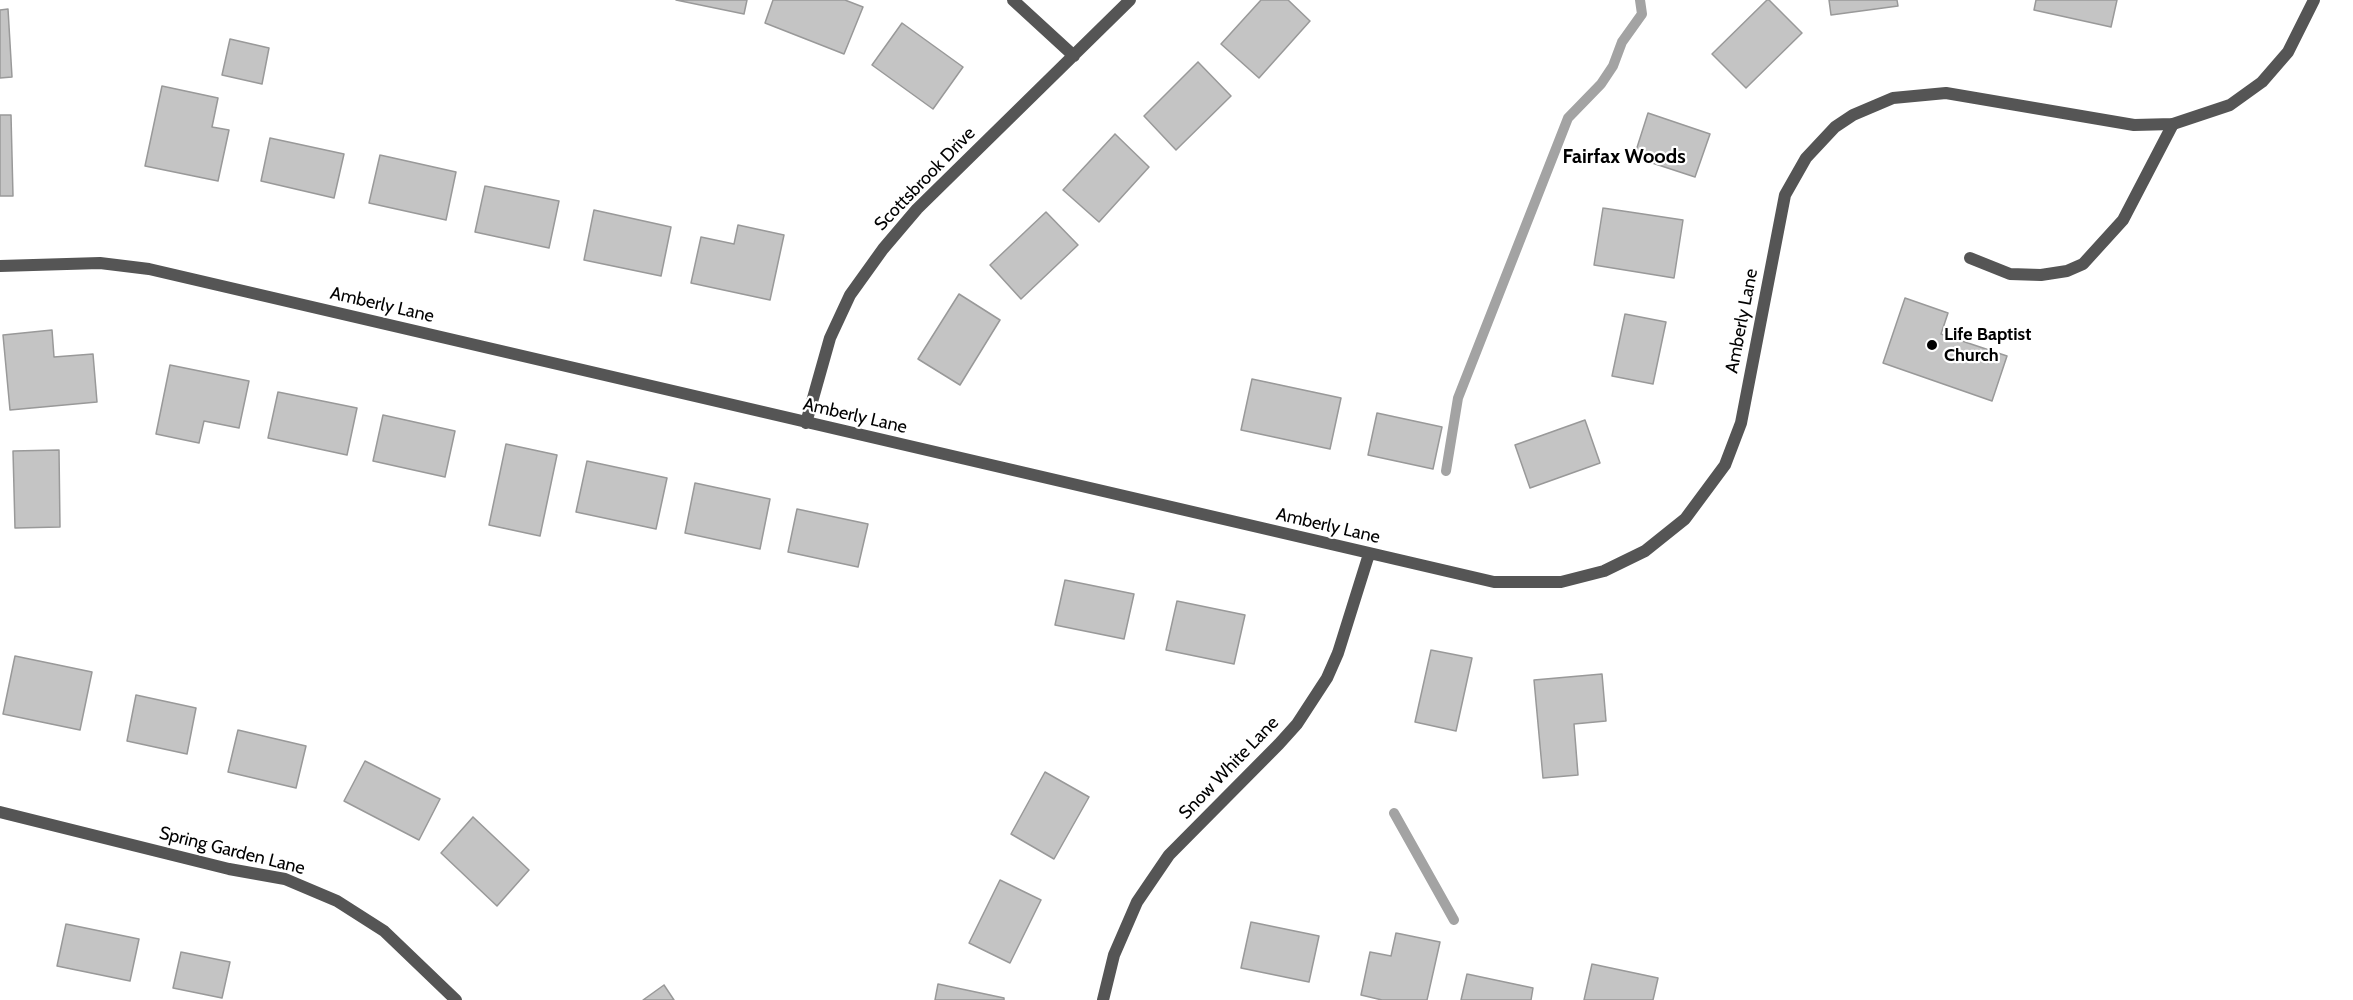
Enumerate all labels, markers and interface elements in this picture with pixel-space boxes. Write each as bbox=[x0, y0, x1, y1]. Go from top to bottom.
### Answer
street label: Scottsbrook Drive bbox=[870, 123, 980, 235]
district label: Fairfax Woods bbox=[1562, 145, 1686, 169]
street label: Amberly Lane bbox=[1721, 267, 1763, 375]
street label: Amberly Lane bbox=[328, 283, 436, 327]
place label: Life Baptist Church bbox=[1944, 324, 2031, 366]
marker: Life Baptist Church bbox=[1925, 338, 1939, 352]
street label: Amberly Lane bbox=[801, 394, 909, 438]
street label: Amberly Lane bbox=[1274, 504, 1382, 548]
street label: Snow White Lane bbox=[1175, 712, 1283, 824]
street label: Spring Garden Lane bbox=[157, 822, 307, 880]

